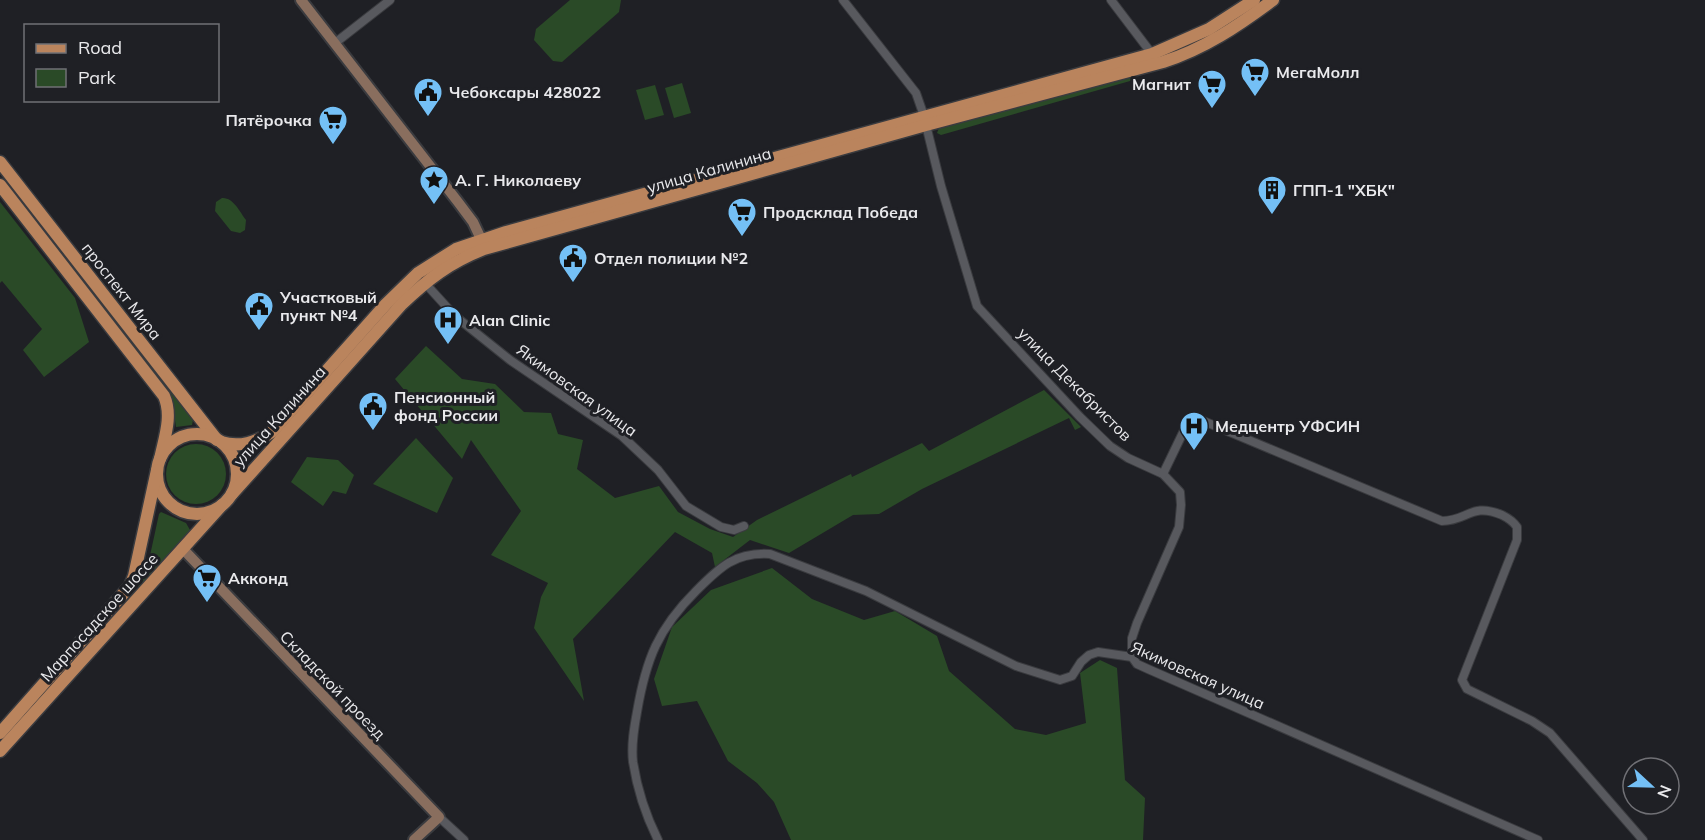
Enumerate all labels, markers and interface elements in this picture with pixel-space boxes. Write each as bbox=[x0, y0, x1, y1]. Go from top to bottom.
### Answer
legend bbox=[24, 24, 219, 102]
text: Road bbox=[78, 36, 122, 59]
supermarket icon: МегаМолл bbox=[1239, 56, 1271, 98]
place label: МегаМолл bbox=[1276, 62, 1359, 82]
text: Park bbox=[78, 66, 117, 89]
supermarket icon: Магнит bbox=[1196, 68, 1228, 110]
place label: Магнит bbox=[1132, 74, 1191, 94]
public building icon: Чебоксары 428022 bbox=[412, 76, 444, 118]
place label: Чебоксары 428022 bbox=[449, 82, 601, 102]
supermarket icon: Пятёрочка bbox=[317, 104, 349, 146]
place label: Пятёрочка bbox=[225, 110, 312, 130]
street label: улица Калинина bbox=[645, 143, 773, 197]
place icon: А. Г. Николаеву bbox=[418, 164, 450, 206]
place label: А. Г. Николаеву bbox=[455, 170, 581, 190]
building icon: ГПП-1 "ХБК" bbox=[1256, 174, 1288, 216]
place label: ГПП-1 "ХБК" bbox=[1293, 180, 1395, 200]
supermarket icon: Продсклад Победа bbox=[726, 196, 758, 238]
place label: Продсклад Победа bbox=[763, 202, 918, 222]
street label: проспект Мира bbox=[78, 238, 166, 344]
public building icon: Отдел полиции №2 bbox=[557, 242, 589, 284]
place label: Отдел полиции №2 bbox=[594, 248, 748, 268]
place label: Участковый пункт №4 bbox=[279, 287, 377, 325]
public building icon: Участковый пункт №4 bbox=[243, 290, 275, 332]
hospital icon: Alan Clinic bbox=[432, 304, 464, 346]
place label: Alan Clinic bbox=[469, 310, 550, 330]
street label: улица Декабристов bbox=[1014, 323, 1136, 445]
street label: Якимовская улица bbox=[513, 340, 641, 440]
street label: улица Калинина bbox=[229, 362, 329, 470]
place label: Пенсионный фонд России bbox=[394, 387, 498, 425]
public building icon: Пенсионный фонд России bbox=[357, 390, 389, 432]
hospital icon: Медцентр УФСИН bbox=[1178, 410, 1210, 452]
place label: Медцентр УФСИН bbox=[1215, 416, 1360, 436]
street label: Марпосадское шоссе bbox=[36, 549, 162, 685]
supermarket icon: Акконд bbox=[191, 562, 223, 604]
place label: Акконд bbox=[228, 568, 288, 588]
street label: Складской проезд bbox=[276, 626, 390, 744]
street label: Якимовская улица bbox=[1128, 637, 1268, 713]
north arrow bbox=[1621, 756, 1681, 816]
text: N bbox=[1653, 782, 1676, 801]

